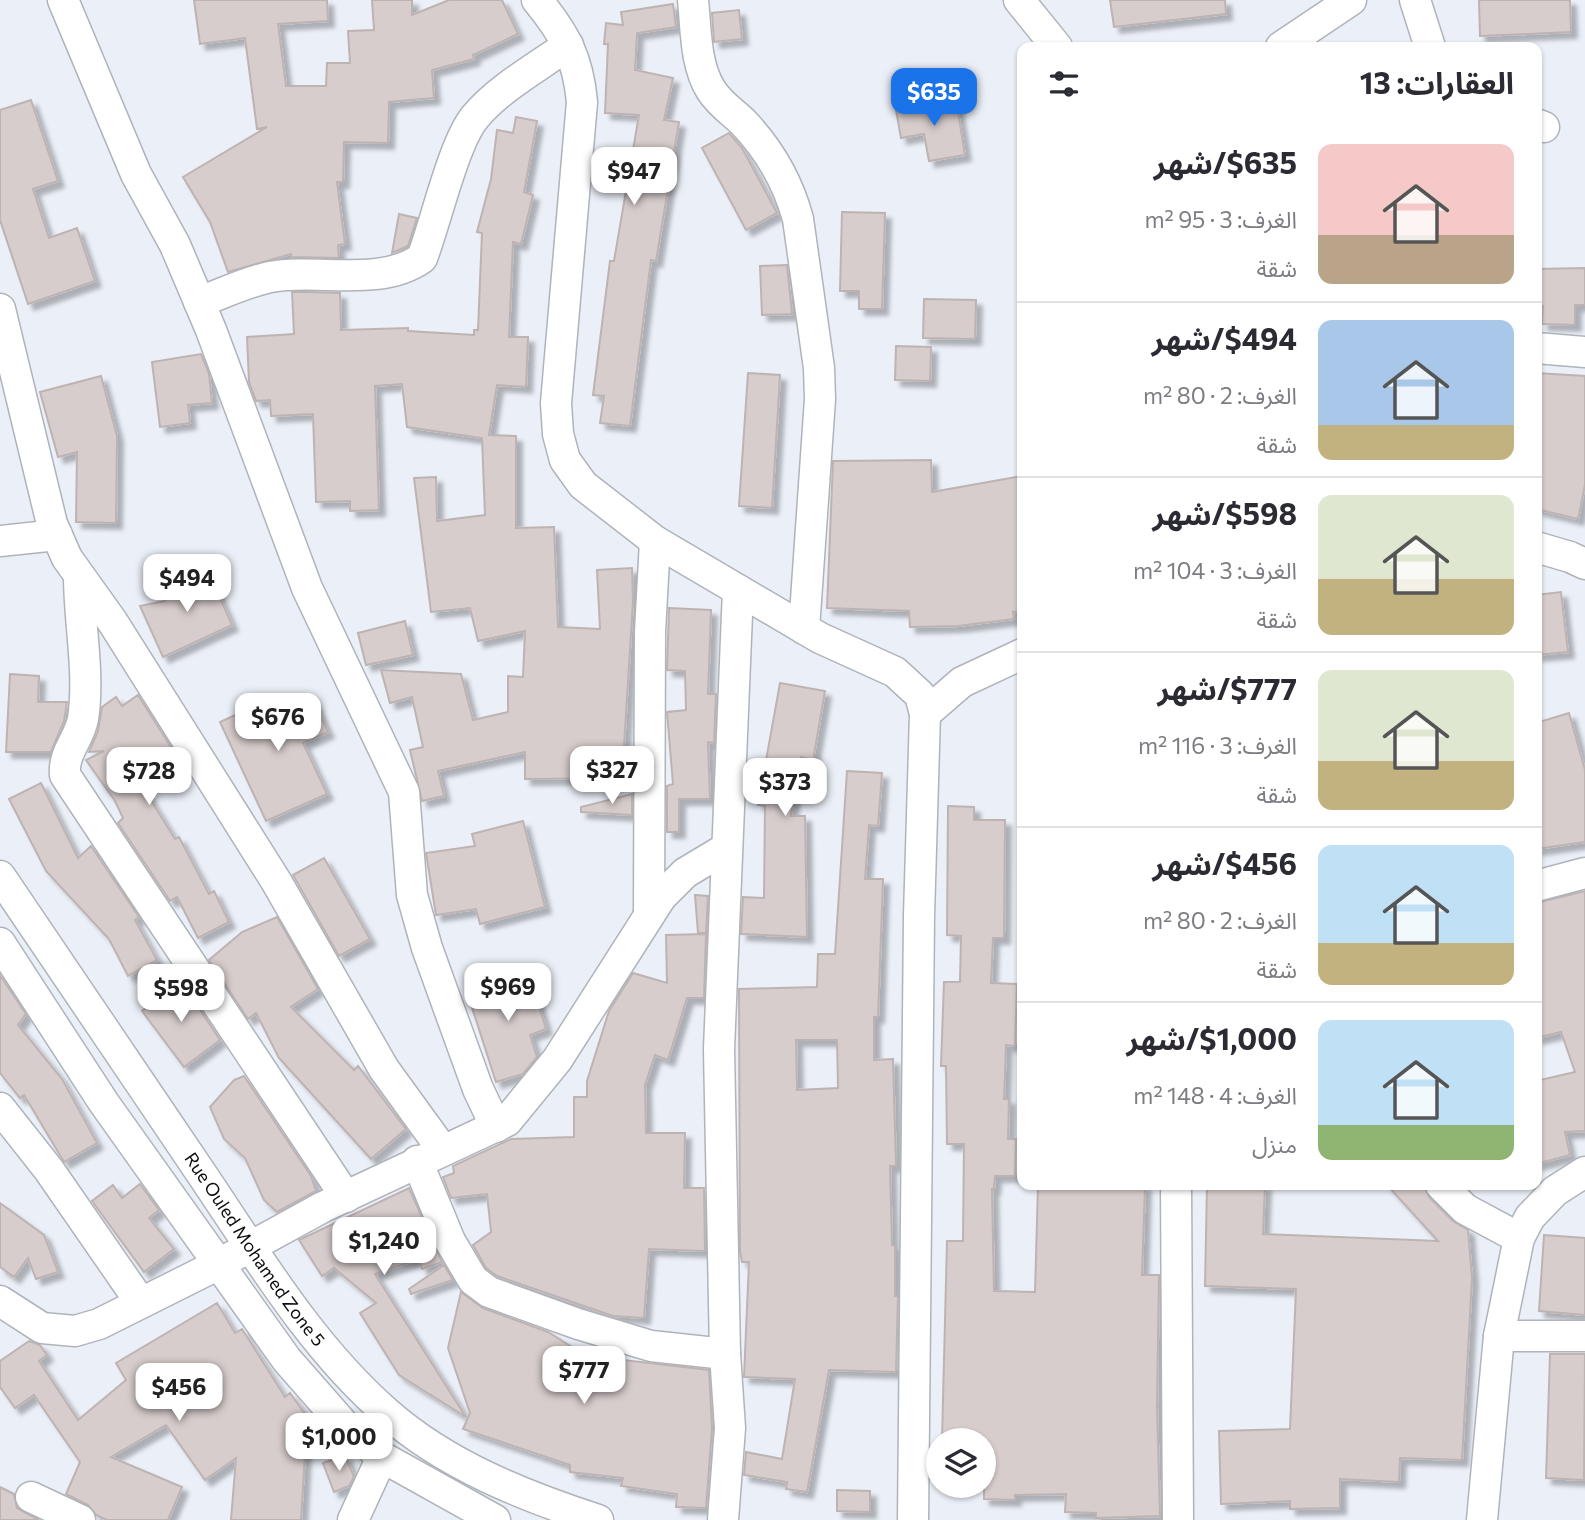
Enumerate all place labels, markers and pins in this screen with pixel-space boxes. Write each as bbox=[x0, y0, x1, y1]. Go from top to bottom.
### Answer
pin: $635 bbox=[893, 68, 975, 128]
pin: $947 bbox=[593, 148, 675, 207]
pin: $494 bbox=[146, 554, 228, 614]
pin: $676 bbox=[237, 694, 319, 753]
pin: $327 bbox=[571, 746, 653, 806]
pin: $728 bbox=[108, 748, 190, 807]
pin: $373 bbox=[744, 758, 826, 818]
pin: $598 bbox=[140, 964, 222, 1024]
pin: $969 bbox=[467, 964, 549, 1023]
pin: $1,240 bbox=[327, 1218, 441, 1277]
pin: $777 bbox=[543, 1346, 625, 1406]
pin: $456 bbox=[138, 1364, 220, 1423]
pin: $1,000 bbox=[282, 1414, 396, 1473]

